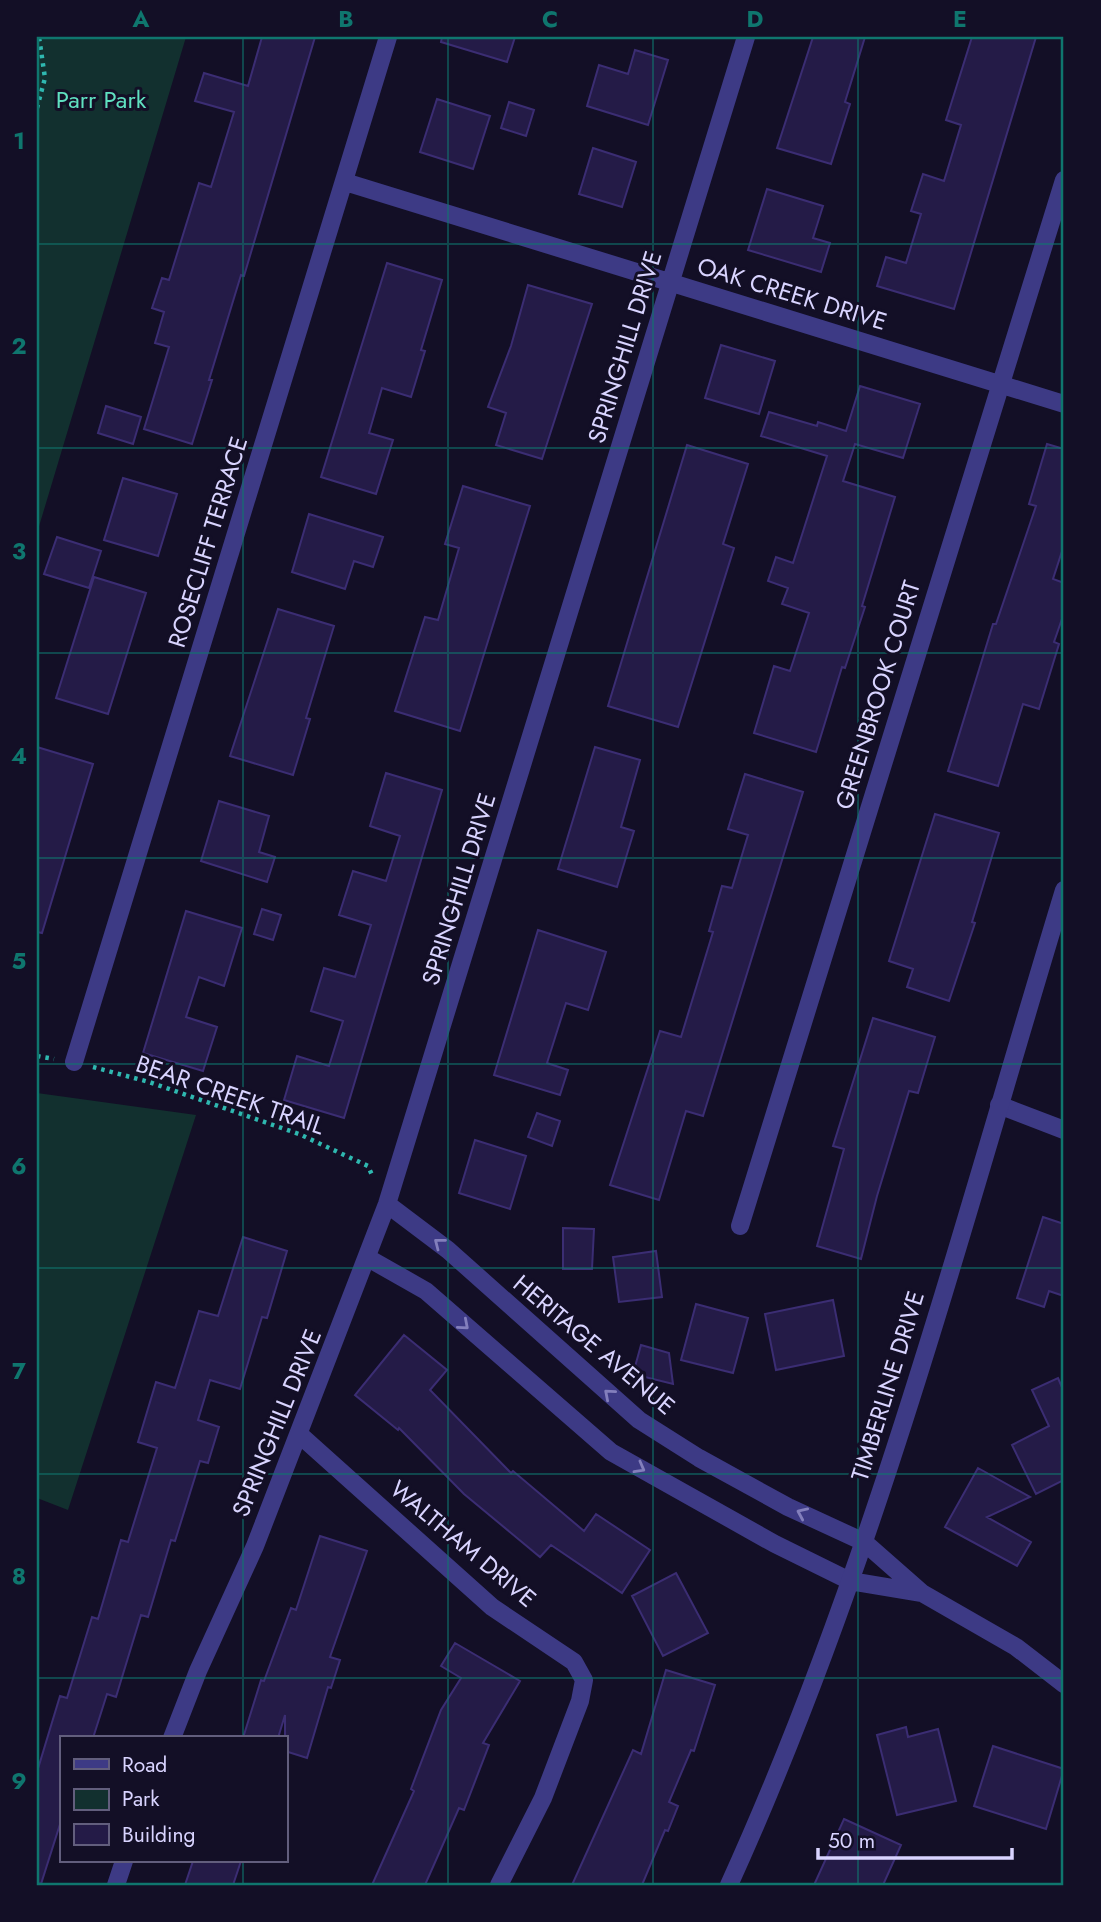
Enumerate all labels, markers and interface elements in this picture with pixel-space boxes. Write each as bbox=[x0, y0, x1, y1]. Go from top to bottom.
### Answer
text: A bbox=[132, 2, 150, 36]
text: B bbox=[338, 2, 354, 36]
text: C bbox=[542, 2, 558, 36]
text: D bbox=[747, 2, 764, 36]
text: E bbox=[953, 2, 967, 36]
park label: Parr Park bbox=[56, 82, 147, 117]
text: 1 bbox=[13, 124, 25, 158]
street label: SPRINGHILL DRIVE bbox=[579, 246, 670, 447]
street label: OAK CREEK DRIVE bbox=[693, 248, 891, 339]
text: 2 bbox=[11, 329, 27, 363]
street label: ROSECLIFF TERRACE bbox=[159, 432, 256, 652]
text: 3 bbox=[12, 534, 26, 568]
street label: GREENBROOK COURT bbox=[826, 576, 929, 814]
text: 4 bbox=[11, 739, 27, 773]
street label: SPRINGHILL DRIVE bbox=[413, 788, 504, 989]
text: 5 bbox=[12, 944, 26, 978]
street label: BEAR CREEK TRAIL bbox=[131, 1046, 329, 1143]
text: 6 bbox=[11, 1149, 27, 1183]
one-way arrow bbox=[434, 1239, 447, 1252]
street label: HERITAGE AVENUE bbox=[506, 1266, 683, 1423]
street label: TIMBERLINE DRIVE bbox=[842, 1287, 933, 1485]
one-way arrow bbox=[456, 1317, 469, 1329]
street label: SPRINGHILL DRIVE bbox=[223, 1324, 330, 1522]
text: 7 bbox=[12, 1354, 26, 1388]
one-way arrow bbox=[605, 1390, 618, 1402]
one-way arrow bbox=[633, 1460, 645, 1473]
street label: WALTHAM DRIVE bbox=[382, 1472, 544, 1615]
one-way arrow bbox=[797, 1507, 810, 1521]
text: 8 bbox=[12, 1559, 26, 1593]
legend bbox=[60, 1736, 287, 1862]
text: Road bbox=[122, 1750, 167, 1780]
text: 9 bbox=[11, 1764, 27, 1798]
text: Park bbox=[122, 1784, 160, 1814]
scale bar bbox=[818, 1817, 1012, 1861]
text: Building bbox=[122, 1820, 195, 1850]
text: 50 m bbox=[828, 1826, 875, 1856]

